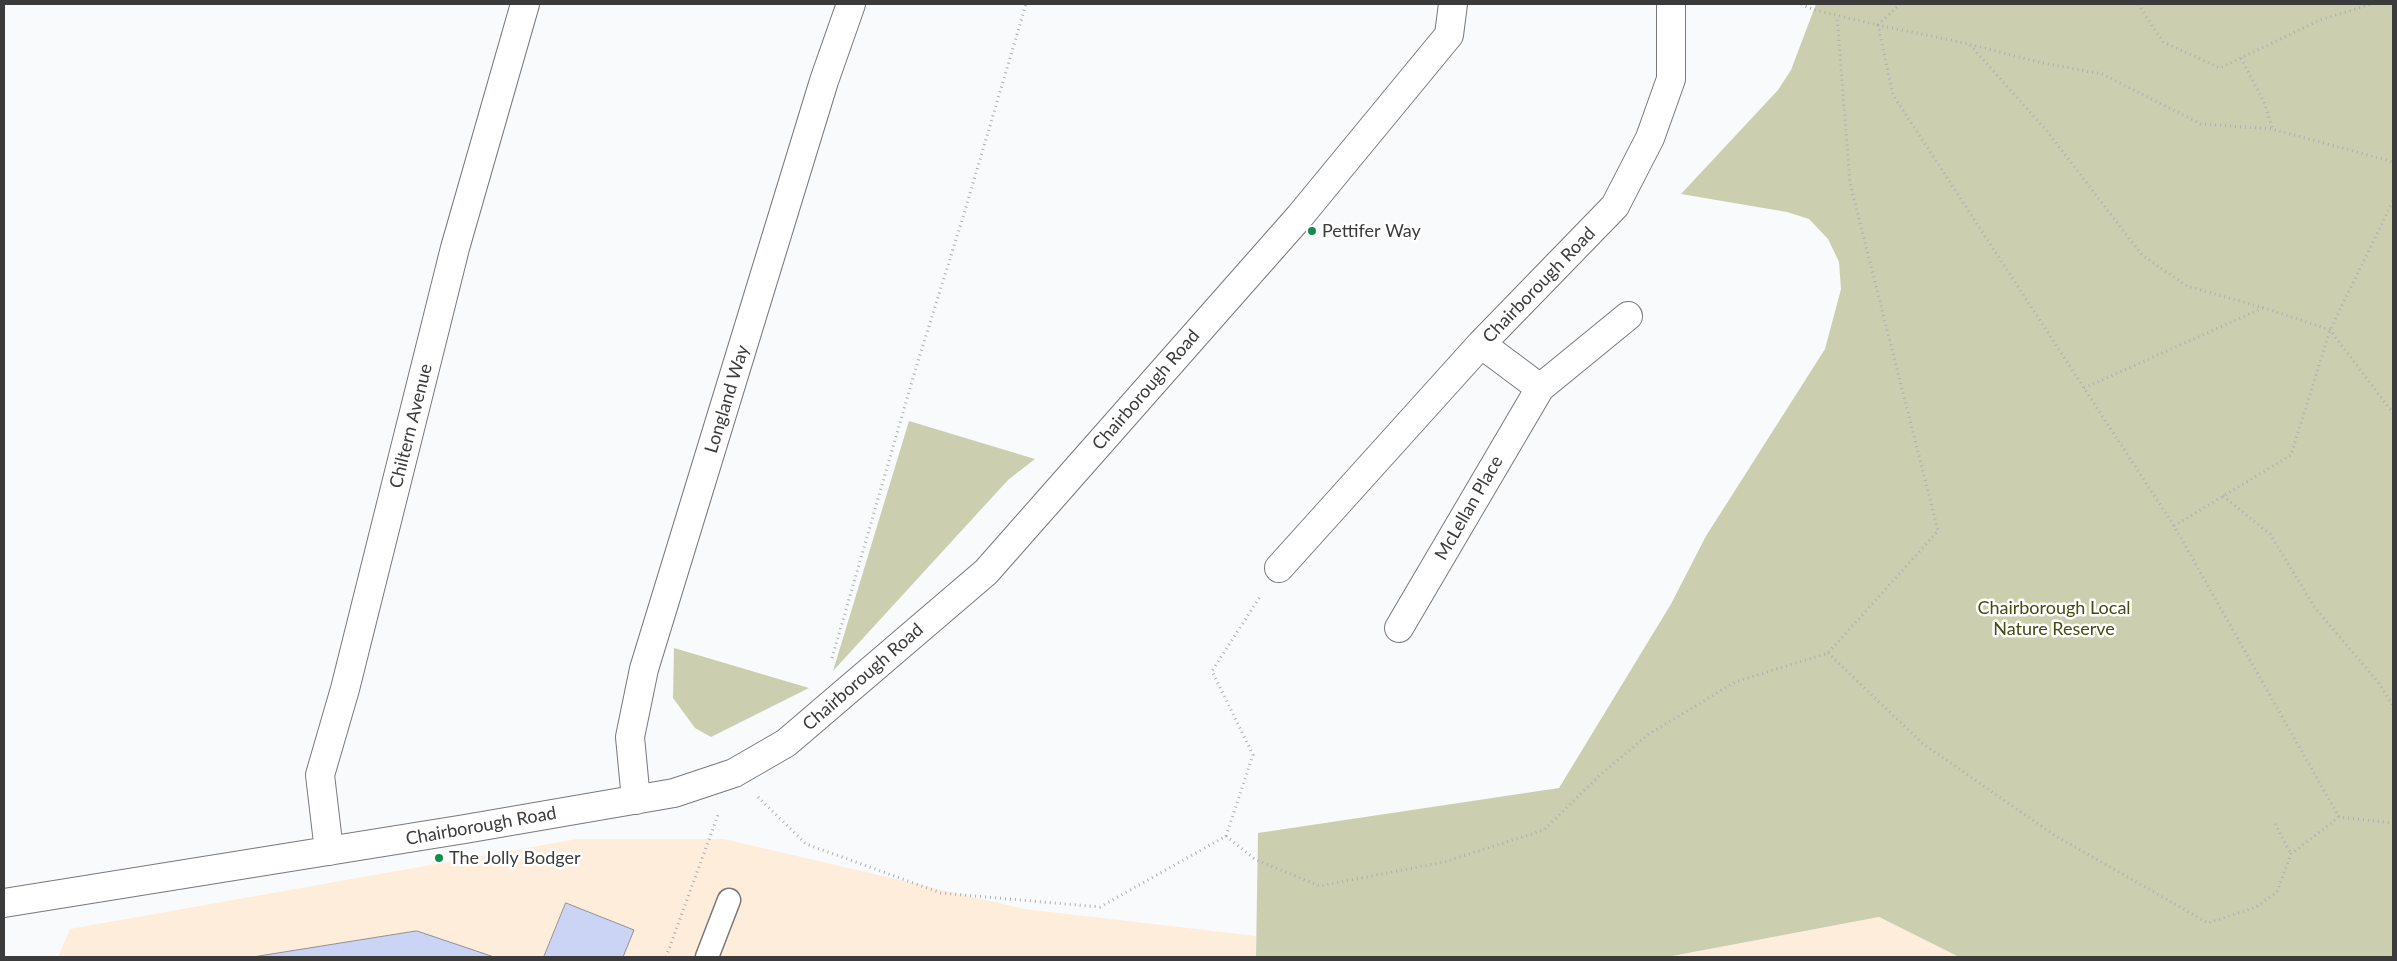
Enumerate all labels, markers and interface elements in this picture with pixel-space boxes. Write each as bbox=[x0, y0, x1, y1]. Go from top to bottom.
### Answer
place label: Pettifer Way bbox=[1322, 220, 1421, 242]
street label: Chairborough Road bbox=[1478, 223, 1600, 347]
marker: Pettifer Way bbox=[1306, 225, 1318, 237]
street label: Chairborough Road bbox=[1088, 325, 1204, 455]
street label: Longland Way bbox=[700, 342, 754, 456]
street label: Chiltern Avenue bbox=[385, 362, 437, 490]
street label: McLellan Place bbox=[1430, 452, 1508, 564]
park label: Chairborough Local Nature Reserve bbox=[1977, 597, 2131, 640]
street label: Chairborough Road bbox=[798, 619, 928, 735]
street label: Chairborough Road bbox=[404, 802, 558, 850]
place label: The Jolly Bodger bbox=[449, 847, 581, 869]
marker: The Jolly Bodger bbox=[433, 852, 445, 864]

